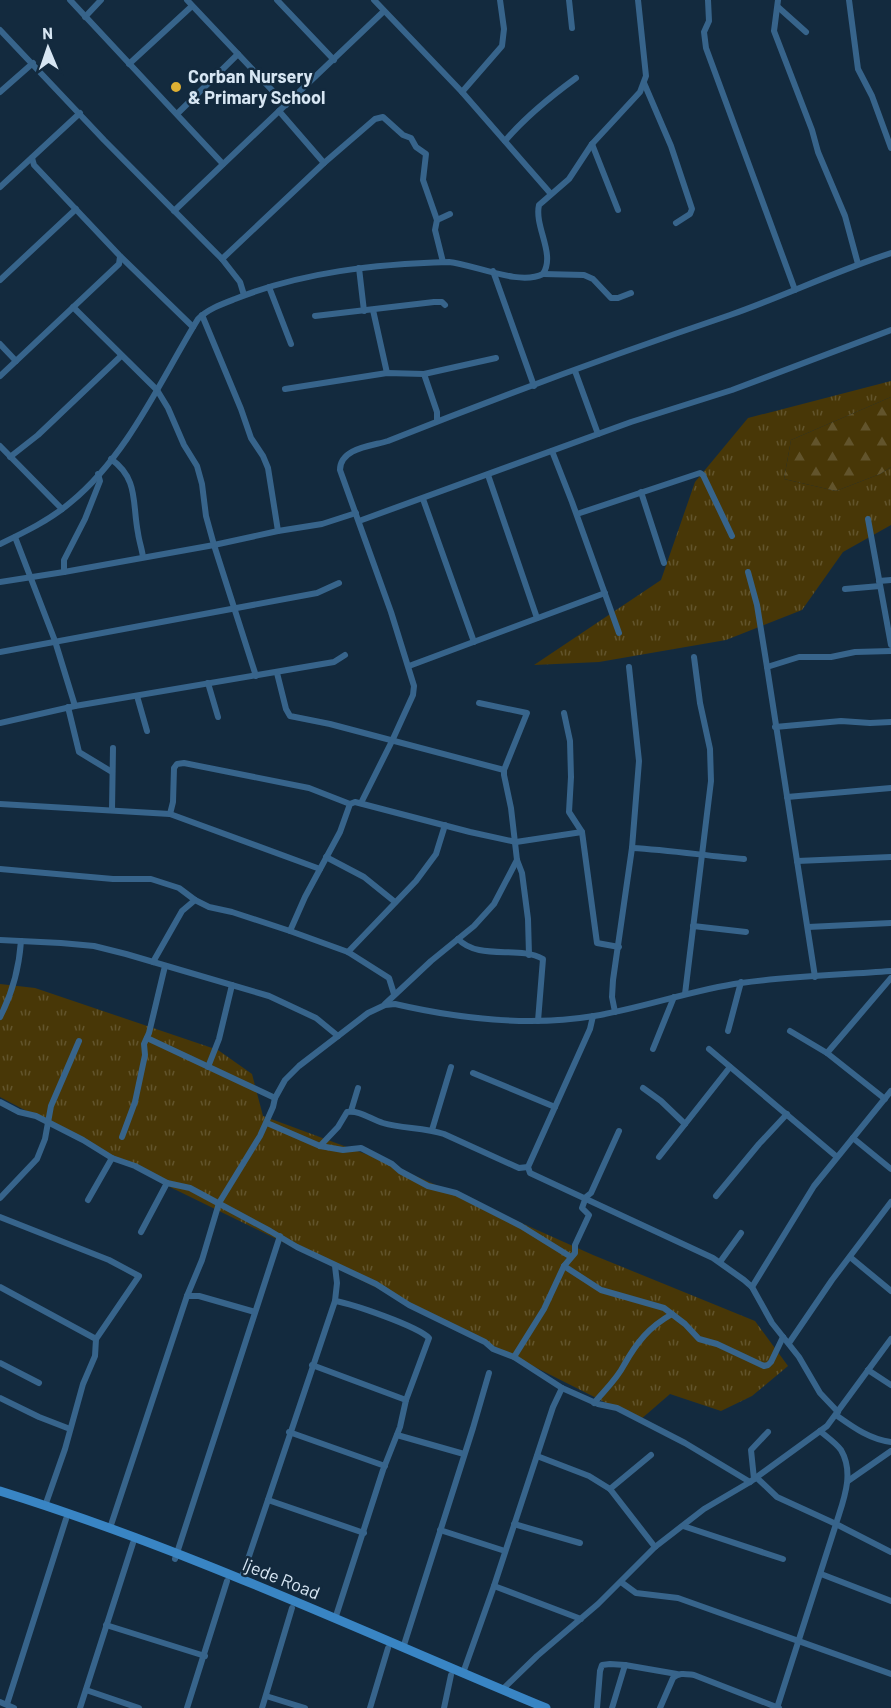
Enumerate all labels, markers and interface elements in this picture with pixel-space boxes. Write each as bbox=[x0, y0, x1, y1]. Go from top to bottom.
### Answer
north arrow bbox=[18, 18, 78, 78]
text: N bbox=[42, 23, 53, 42]
place label: Corban Nursery & Primary School bbox=[188, 65, 325, 108]
marker: Corban Nursery & Primary School bbox=[169, 80, 183, 94]
street label: Ijede Road bbox=[239, 1553, 323, 1604]

